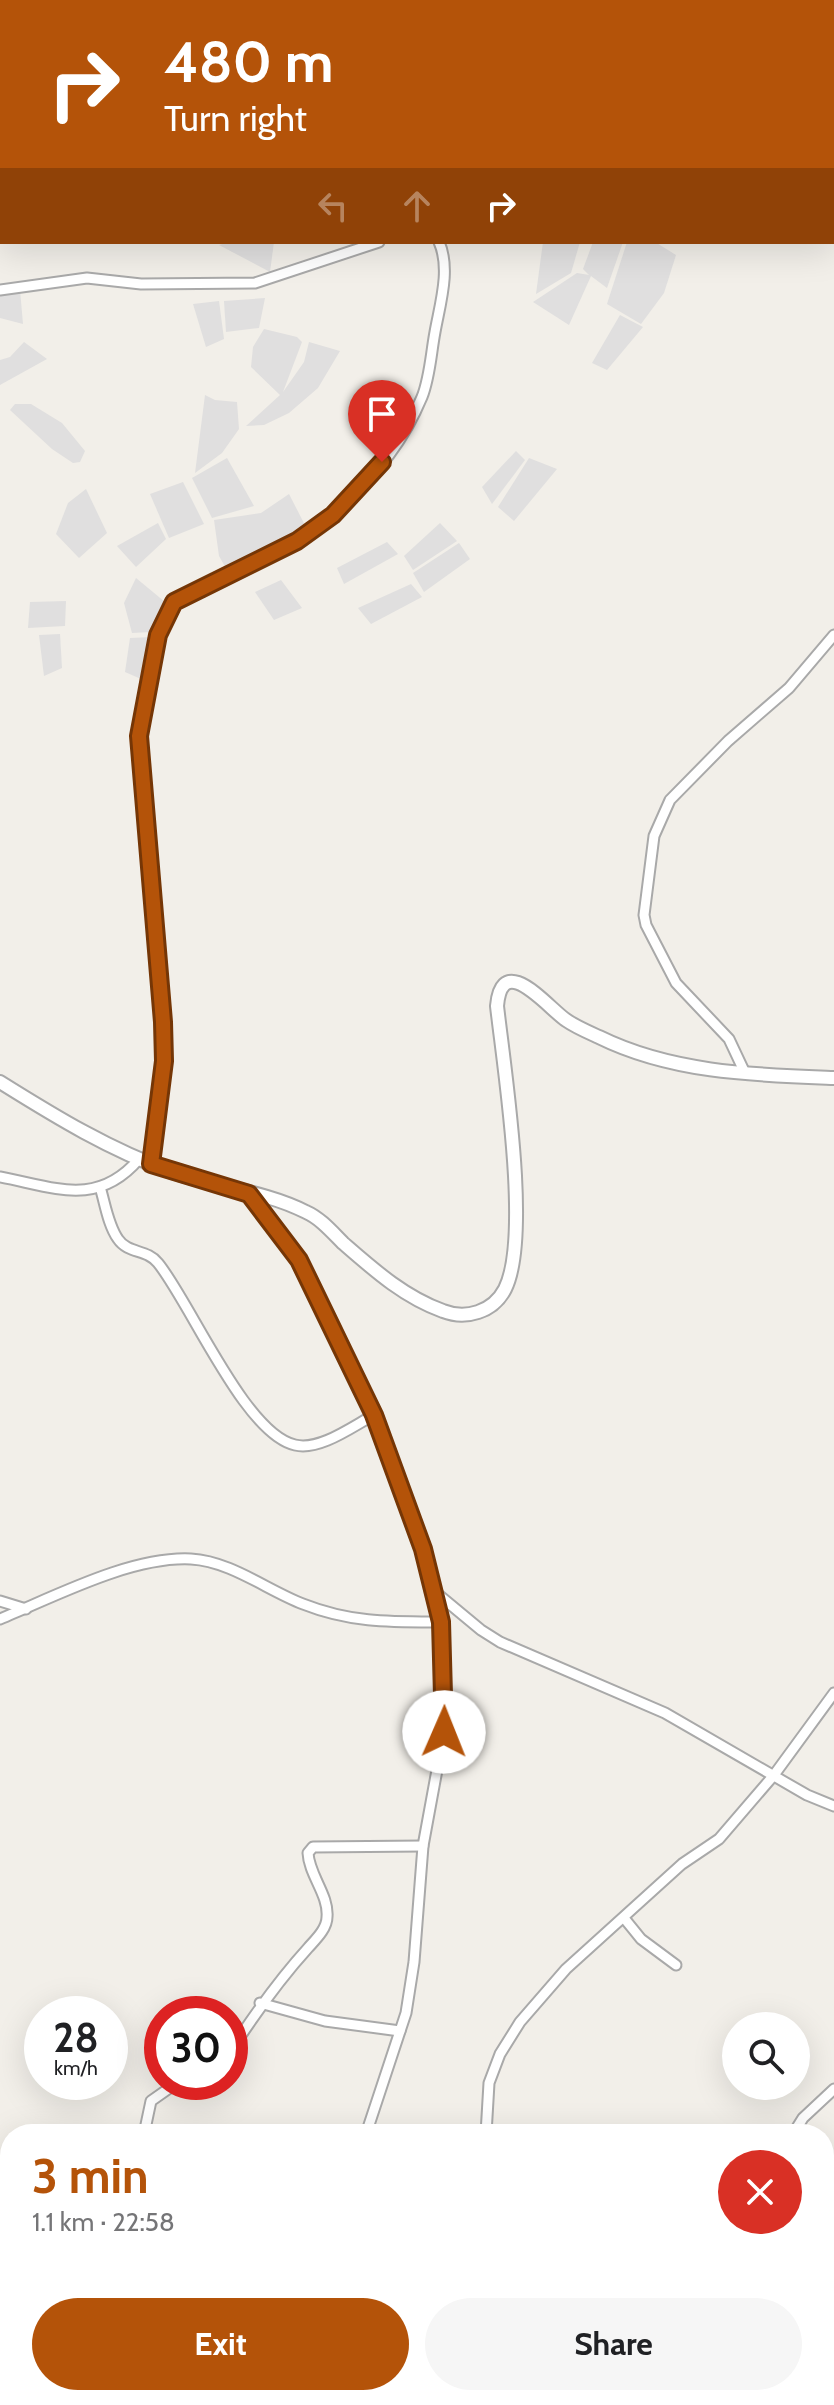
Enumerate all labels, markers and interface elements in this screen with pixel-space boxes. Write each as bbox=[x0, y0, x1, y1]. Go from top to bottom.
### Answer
text: 480 m bbox=[164, 28, 333, 96]
icon: right bbox=[32, 32, 136, 136]
text: Turn right bbox=[164, 96, 307, 140]
icon: left bbox=[311, 184, 355, 228]
icon: ahead bbox=[395, 184, 439, 228]
icon: right bbox=[479, 184, 523, 228]
pin bbox=[348, 380, 416, 462]
icon: arrive bbox=[360, 392, 404, 436]
position arrow bbox=[402, 1690, 486, 1774]
speed limit sign: 30 bbox=[144, 1996, 248, 2100]
map controls bbox=[722, 2012, 810, 2100]
button: search bbox=[722, 2012, 810, 2100]
text: 28 bbox=[53, 2013, 99, 2062]
text: km/h bbox=[54, 2056, 98, 2080]
text: 3 min bbox=[32, 2147, 148, 2205]
button: close bbox=[718, 2150, 802, 2234]
text: 1.1 km · 22:58 bbox=[32, 2206, 175, 2238]
button: Exit bbox=[32, 2298, 409, 2390]
button: Share bbox=[425, 2298, 802, 2390]

